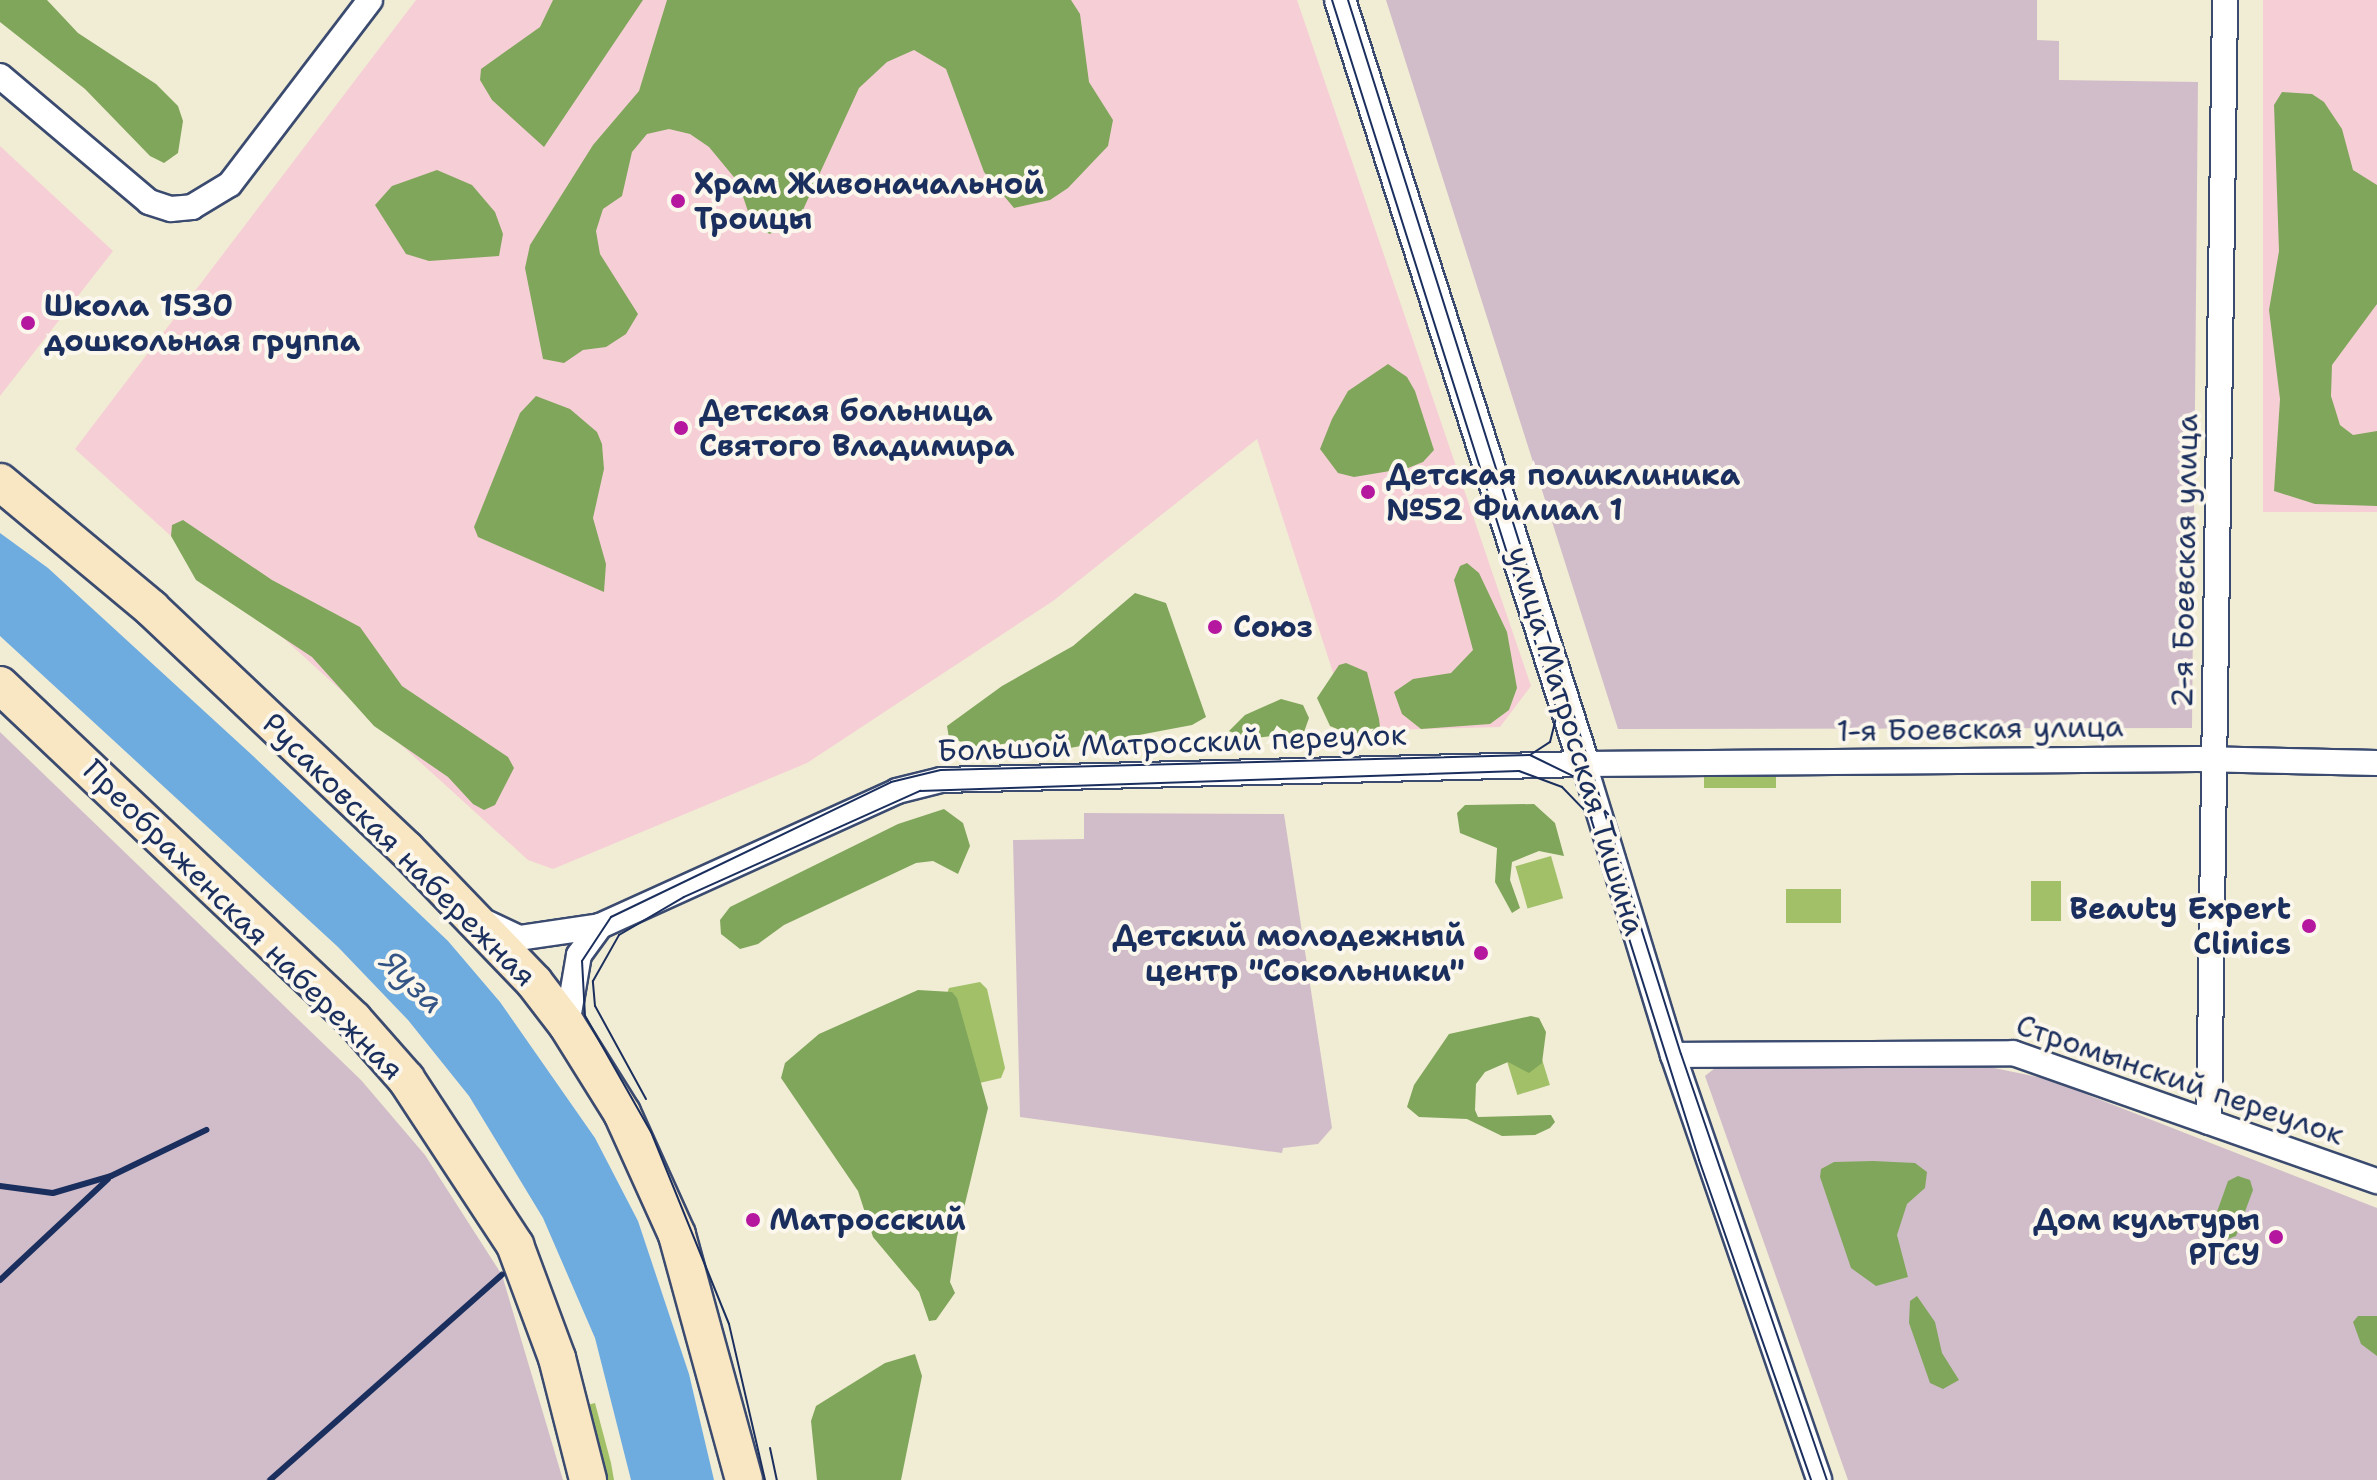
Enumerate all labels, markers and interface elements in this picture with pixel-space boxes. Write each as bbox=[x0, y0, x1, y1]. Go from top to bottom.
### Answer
place label: Храм Живоначальной Троицы bbox=[694, 166, 1044, 236]
marker: Храм Живоначальной Троицы bbox=[669, 192, 687, 210]
place label: Школа 1530 дошкольная группа bbox=[44, 288, 360, 358]
marker: Школа 1530 дошкольная группа bbox=[19, 314, 37, 332]
place label: Детская больница Святого Владимира bbox=[699, 393, 1014, 464]
street label: 2-я Боевская улица bbox=[2164, 414, 2206, 708]
marker: Детская больница Святого Владимира bbox=[670, 417, 692, 439]
place label: Детская поликлиника №52 Филиал 1 bbox=[1386, 457, 1740, 528]
marker: Детская поликлиника №52 Филиал 1 bbox=[1357, 481, 1379, 503]
street label: улица Матросская Тишина bbox=[1500, 542, 1652, 940]
place label: Союз bbox=[1233, 609, 1313, 645]
marker: Союз bbox=[1204, 616, 1226, 638]
street label: Русаковская набережная bbox=[255, 706, 543, 994]
street label: 1-я Боевская улица bbox=[1836, 708, 2124, 750]
street label: Большой Матросский переулок bbox=[937, 717, 1407, 769]
street label: Преображенская набережная bbox=[75, 752, 411, 1088]
place label: Beauty Expert Clinics bbox=[2070, 891, 2291, 962]
marker: Beauty Expert Clinics bbox=[2298, 915, 2320, 937]
place label: Детский молодежный центр "Сокольники" bbox=[1112, 918, 1465, 988]
water label: Яуза bbox=[372, 942, 452, 1022]
marker: Детский молодежный центр "Сокольники" bbox=[1472, 944, 1490, 962]
street label: Стромынский переулок bbox=[2011, 1007, 2349, 1153]
place label: Матросский bbox=[769, 1202, 966, 1238]
place label: Дом культуры РГСУ bbox=[2033, 1202, 2260, 1272]
marker: Матросский bbox=[744, 1211, 762, 1229]
marker: Дом культуры РГСУ bbox=[2267, 1228, 2285, 1246]

